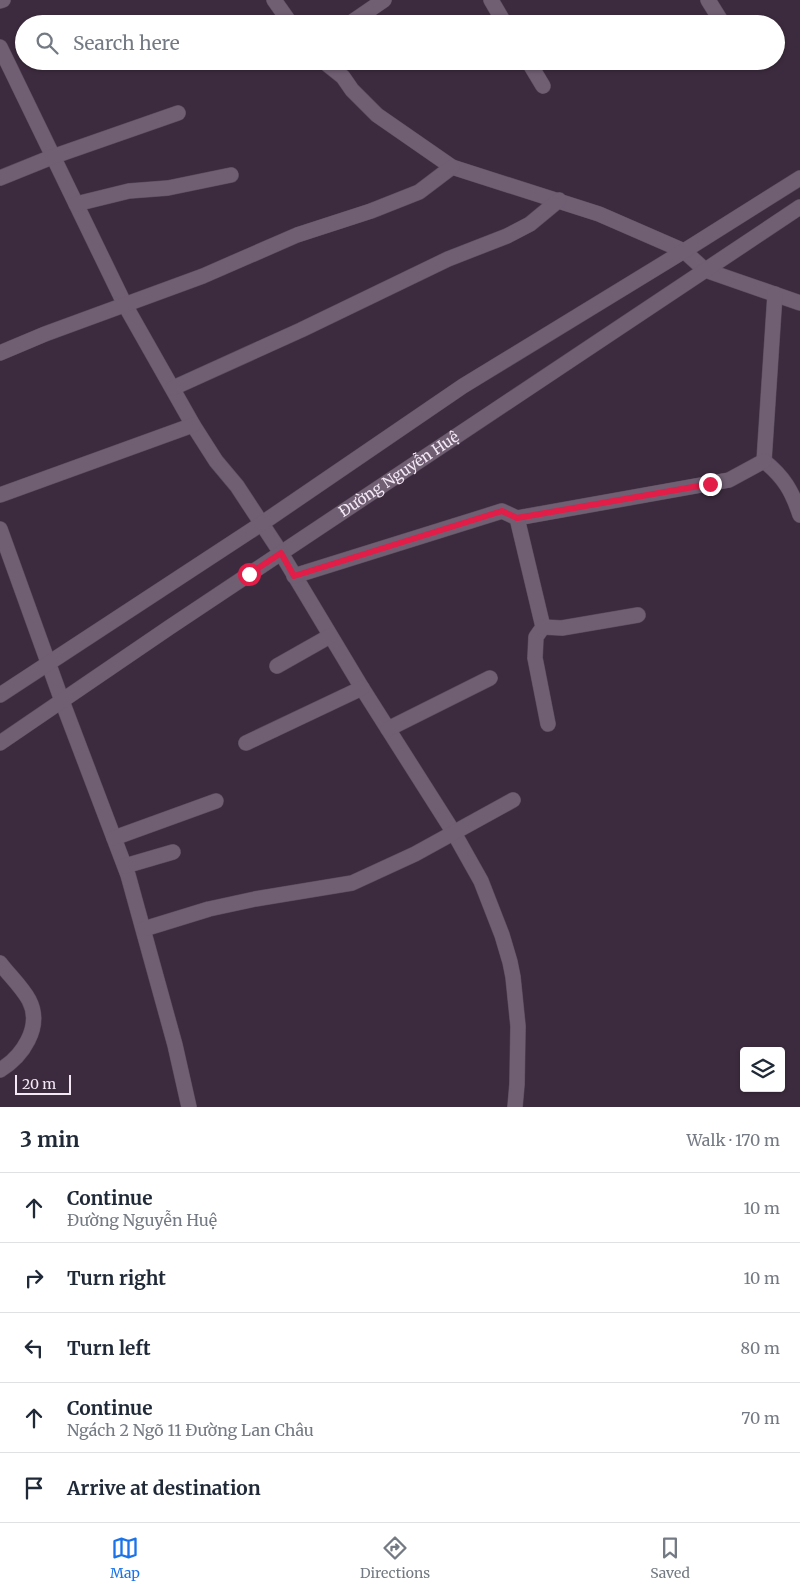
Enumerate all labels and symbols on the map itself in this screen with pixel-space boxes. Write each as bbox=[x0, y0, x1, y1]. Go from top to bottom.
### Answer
street label: Đường Nguyễn Huệ bbox=[335, 427, 463, 521]
route end bbox=[699, 473, 722, 496]
route start bbox=[238, 563, 261, 586]
scale bar bbox=[15, 1072, 71, 1095]

